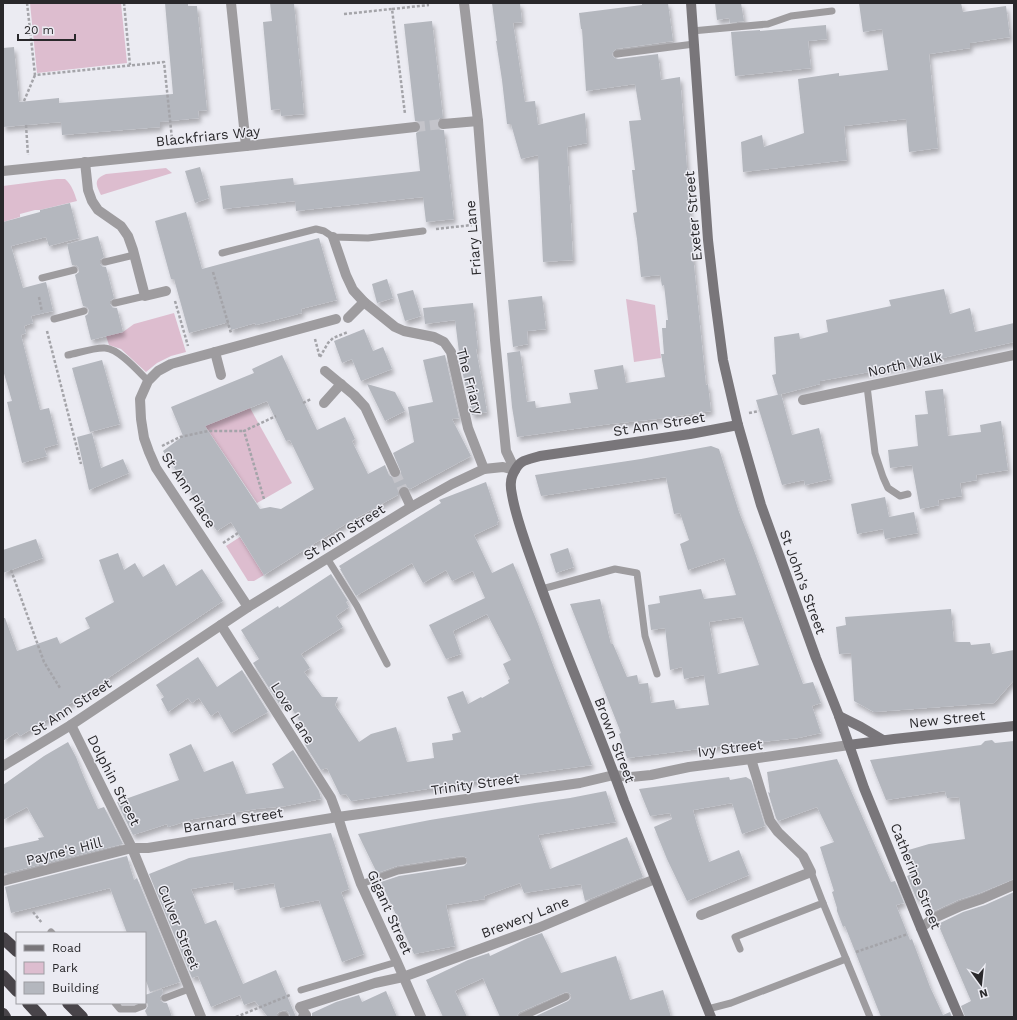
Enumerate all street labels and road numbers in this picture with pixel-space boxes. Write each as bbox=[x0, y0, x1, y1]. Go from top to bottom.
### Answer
street label: Blackfriars Way bbox=[155, 122, 262, 149]
street label: Exeter Street bbox=[681, 170, 705, 262]
street label: Friary Lane bbox=[462, 200, 484, 276]
street label: The Friary bbox=[453, 346, 487, 417]
street label: North Walk bbox=[866, 348, 944, 380]
street label: St Ann Street bbox=[612, 409, 706, 439]
street label: St Ann Place bbox=[159, 449, 219, 531]
street label: St Ann Street bbox=[301, 501, 388, 563]
street label: St John's Street bbox=[777, 528, 829, 636]
street label: St Ann Street bbox=[28, 675, 114, 739]
street label: Love Lane bbox=[268, 679, 318, 747]
street label: Brown Street bbox=[591, 695, 639, 785]
street label: New Street bbox=[908, 707, 986, 731]
street label: Dolphin Street bbox=[84, 732, 144, 828]
street label: Ivy Street bbox=[697, 736, 763, 760]
street label: Trinity Street bbox=[430, 770, 520, 798]
street label: Barnard Street bbox=[182, 804, 284, 836]
street label: Catherine Street bbox=[887, 821, 945, 931]
street label: Payne's Hill bbox=[24, 834, 104, 868]
street label: Gigant Street bbox=[364, 867, 416, 957]
street label: Culver Street bbox=[155, 882, 203, 972]
street label: Brewery Lane bbox=[479, 893, 571, 941]

